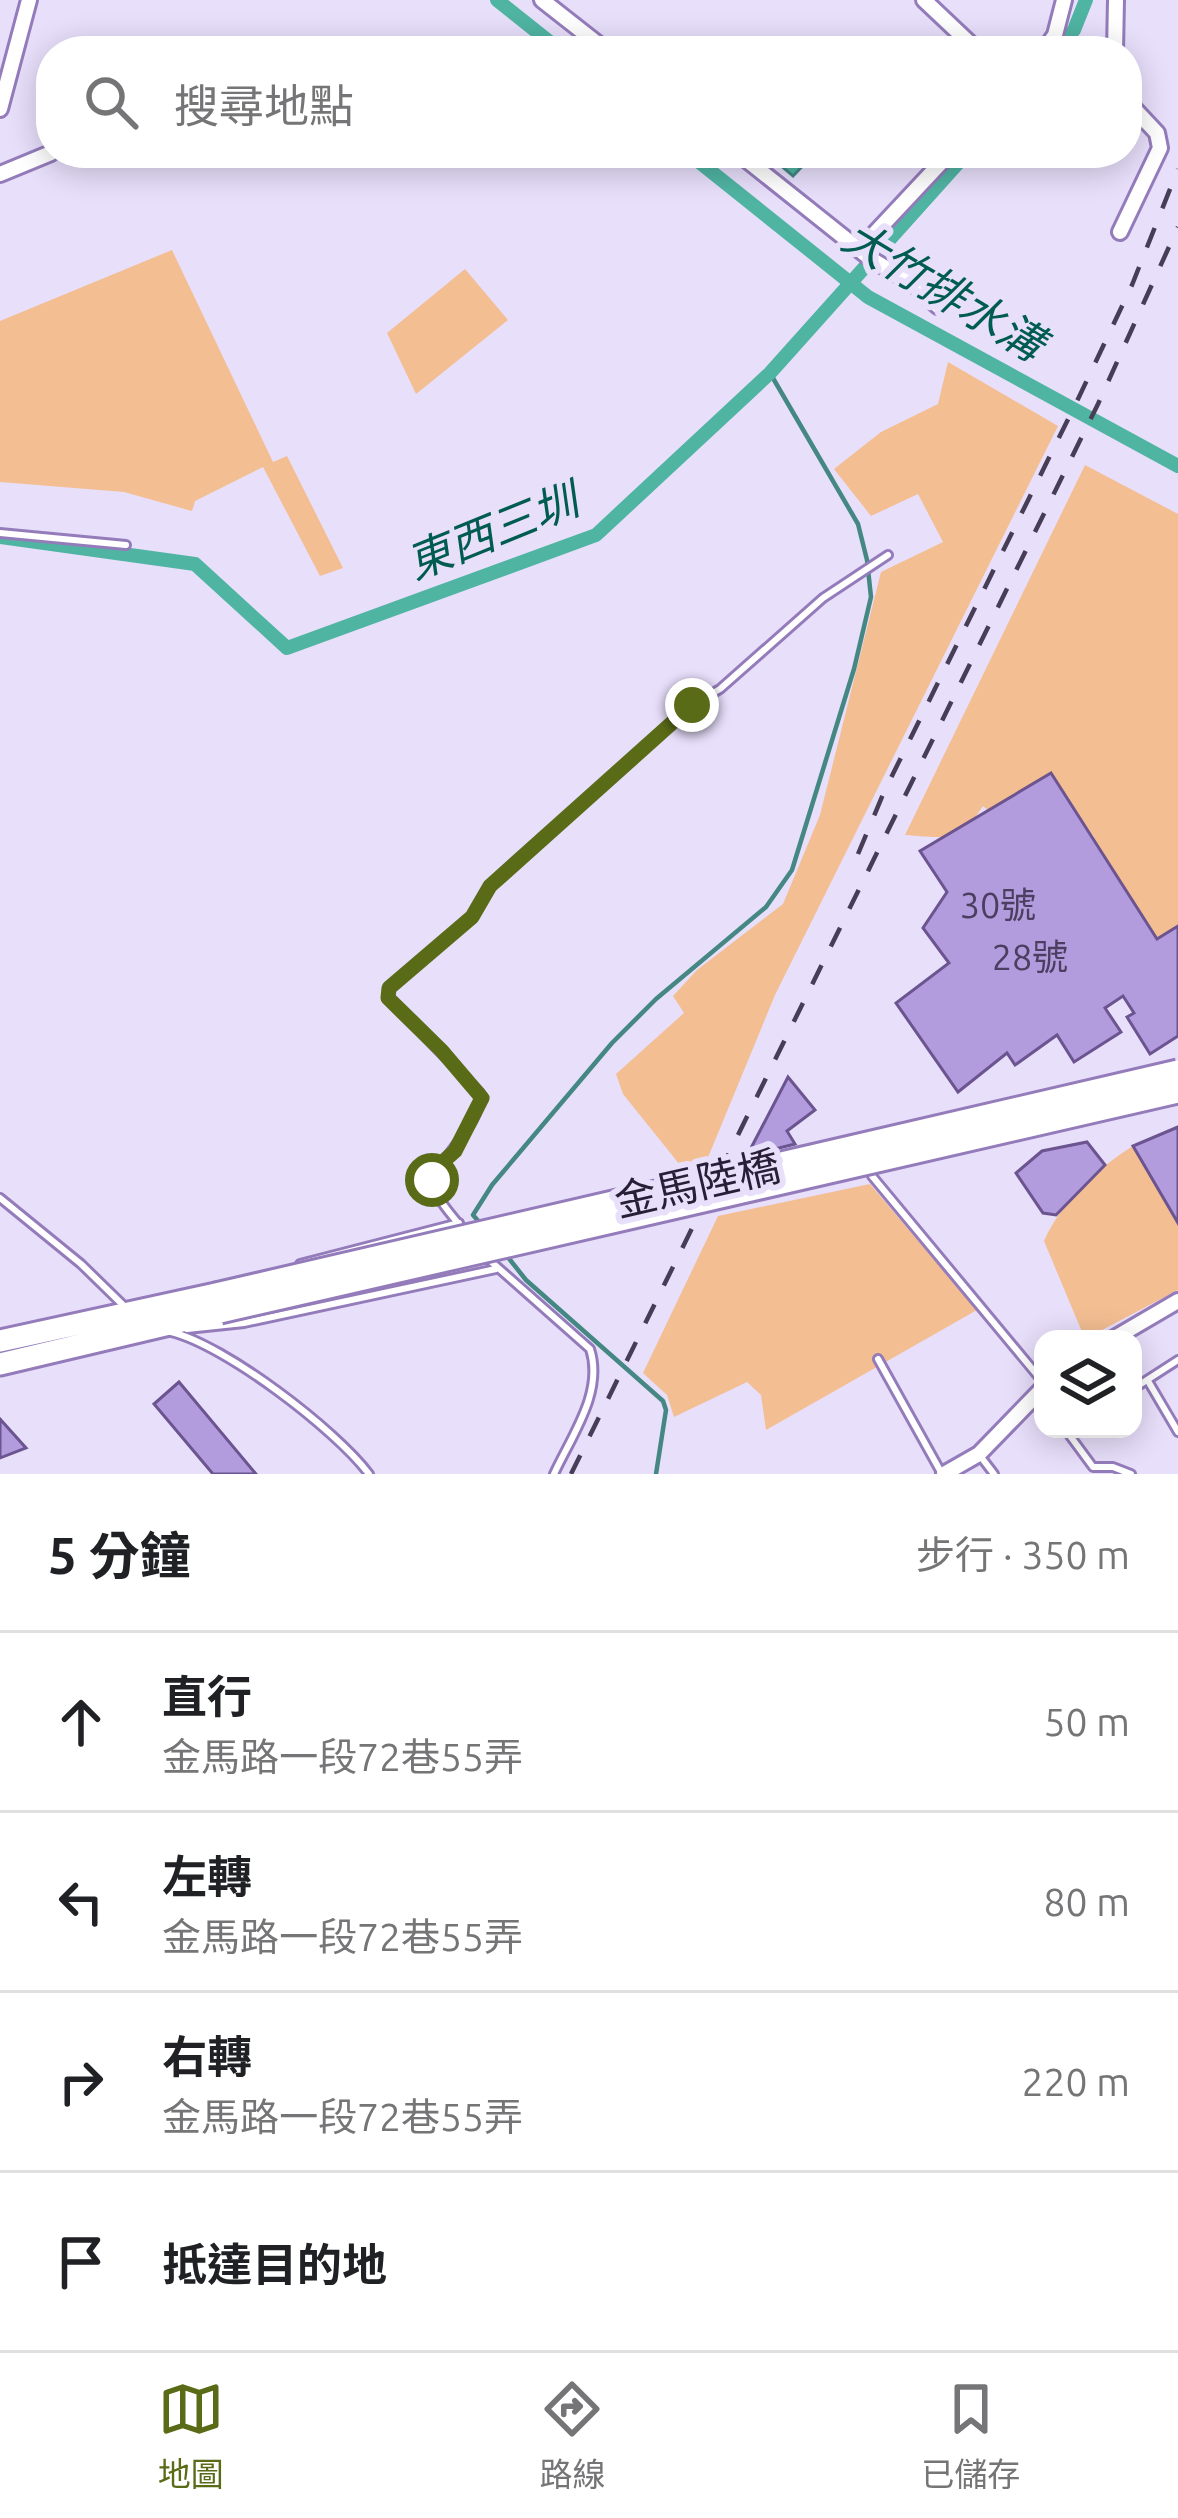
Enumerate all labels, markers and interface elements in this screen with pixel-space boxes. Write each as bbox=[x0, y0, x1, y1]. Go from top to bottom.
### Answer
search box bbox=[36, 36, 1142, 168]
icon: search bbox=[78, 69, 144, 135]
text: 搜尋地點 bbox=[174, 80, 354, 131]
water label: 大竹排水溝 bbox=[834, 210, 1059, 373]
water label: 東西三圳 bbox=[399, 471, 591, 588]
route end bbox=[665, 678, 719, 732]
house number: 30號 bbox=[960, 884, 1036, 925]
house number: 28號 bbox=[992, 936, 1068, 977]
street label: 金馬陸橋 bbox=[610, 1141, 784, 1225]
route start bbox=[405, 1153, 459, 1207]
map controls bbox=[1034, 1330, 1142, 1438]
button: layers bbox=[1034, 1330, 1142, 1438]
text: 5 分鐘 bbox=[48, 1526, 191, 1584]
text: 步行 · 350 m bbox=[916, 1533, 1130, 1576]
text: 直行 bbox=[162, 1671, 252, 1722]
icon: ahead bbox=[48, 1689, 114, 1755]
text: 50 m bbox=[1043, 1700, 1130, 1743]
text: 金馬路一段72巷55弄 bbox=[162, 1735, 523, 1778]
text: 左轉 bbox=[162, 1851, 252, 1902]
icon: left bbox=[48, 1869, 114, 1935]
text: 80 m bbox=[1043, 1880, 1130, 1923]
text: 金馬路一段72巷55弄 bbox=[162, 1915, 523, 1958]
text: 右轉 bbox=[162, 2031, 252, 2082]
icon: right bbox=[48, 2049, 114, 2115]
text: 220 m bbox=[1021, 2060, 1130, 2103]
text: 金馬路一段72巷55弄 bbox=[162, 2095, 523, 2138]
icon: arrive bbox=[48, 2229, 114, 2295]
text: 抵達目的地 bbox=[162, 2239, 387, 2290]
tab: 地圖 bbox=[158, 2376, 224, 2496]
tab: 路線 bbox=[539, 2376, 605, 2496]
tab: 已儲存 bbox=[921, 2376, 1020, 2496]

